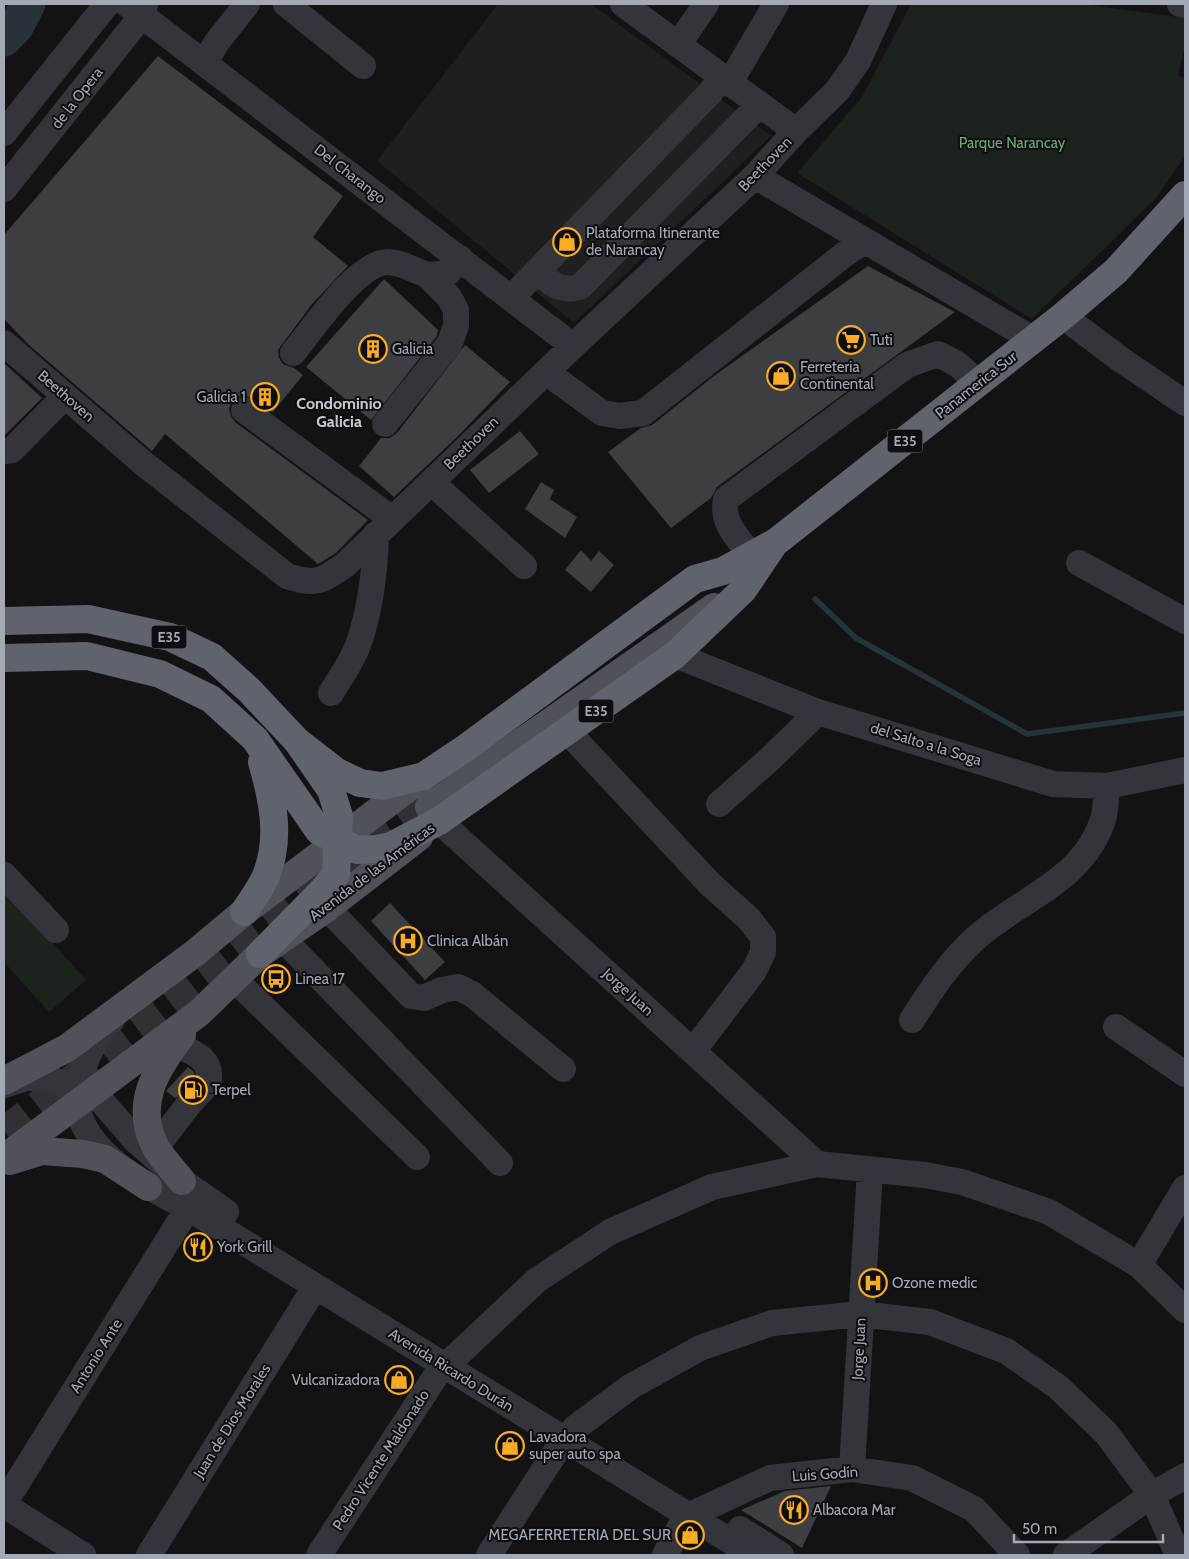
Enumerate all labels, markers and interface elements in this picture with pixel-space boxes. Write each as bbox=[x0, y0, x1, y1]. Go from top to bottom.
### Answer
street label: de la Opera bbox=[47, 63, 107, 132]
street label: Beethoven bbox=[735, 133, 795, 195]
park label: Parque Narancay bbox=[959, 134, 1066, 152]
street label: Del Charango bbox=[311, 140, 389, 208]
place label: Plataforma Itinerante de Narancay bbox=[586, 224, 720, 259]
shop icon: Plataforma Itinerante de Narancay bbox=[552, 227, 582, 257]
supermarket icon: Tuti bbox=[836, 325, 866, 355]
place label: Tuti bbox=[870, 331, 893, 349]
building icon: Galicia bbox=[358, 334, 388, 364]
place label: Galicia bbox=[392, 340, 434, 358]
street label: Panamerica Sur bbox=[932, 347, 1021, 422]
place label: Ferreteria Continental bbox=[800, 358, 874, 393]
shop icon: Ferreteria Continental bbox=[766, 361, 796, 391]
street label: Beethoven bbox=[34, 367, 98, 425]
building icon: Galicia 1 bbox=[250, 382, 280, 412]
place label: Galicia 1 bbox=[197, 388, 246, 406]
district label: Condominio Galicia bbox=[296, 394, 382, 431]
street label: Beethoven bbox=[440, 413, 502, 473]
road number: E35 bbox=[888, 430, 922, 452]
road number: E35 bbox=[152, 626, 186, 649]
road number: E35 bbox=[578, 699, 614, 722]
street label: del Salto a la Soga bbox=[868, 719, 985, 770]
street label: Avenida de las Américas bbox=[306, 819, 438, 925]
hospital icon: Clinica Albán bbox=[393, 926, 423, 956]
place label: Clinica Albán bbox=[427, 932, 509, 950]
bus stop icon: Linea 17 bbox=[261, 964, 291, 994]
street label: Jorge Juan bbox=[598, 964, 657, 1019]
place label: Linea 17 bbox=[295, 970, 345, 988]
fuel station icon: Terpel bbox=[178, 1075, 208, 1105]
place label: Terpel bbox=[212, 1081, 251, 1099]
restaurant icon: York Grill bbox=[183, 1232, 213, 1262]
place label: York Grill bbox=[216, 1238, 273, 1256]
hospital icon: Ozone medic bbox=[858, 1268, 888, 1298]
place label: Ozone medic bbox=[892, 1274, 977, 1292]
street label: Antonio Ante bbox=[66, 1315, 126, 1396]
street label: Jorge Juan bbox=[848, 1317, 870, 1382]
street label: Avenida Ricardo Durán bbox=[385, 1324, 517, 1416]
street label: Juan de Dios Morales bbox=[189, 1361, 274, 1482]
shop icon: Vulcanizadora bbox=[384, 1365, 414, 1395]
place label: Vulcanizadora bbox=[292, 1371, 381, 1389]
street label: Pedro Vicente Maldonado bbox=[329, 1386, 433, 1534]
place label: Lavadora super auto spa bbox=[529, 1428, 621, 1463]
shop icon: Lavadora super auto spa bbox=[495, 1431, 525, 1461]
street label: Luis Godín bbox=[791, 1463, 859, 1485]
restaurant icon: Albacora Mar bbox=[779, 1495, 809, 1525]
place label: Albacora Mar bbox=[813, 1501, 896, 1519]
scale bar bbox=[1014, 1512, 1163, 1544]
shop icon: MEGAFERRETERIA DEL SUR bbox=[675, 1520, 705, 1550]
text: 50 m bbox=[1022, 1520, 1057, 1538]
place label: MEGAFERRETERIA DEL SUR bbox=[488, 1526, 671, 1544]

